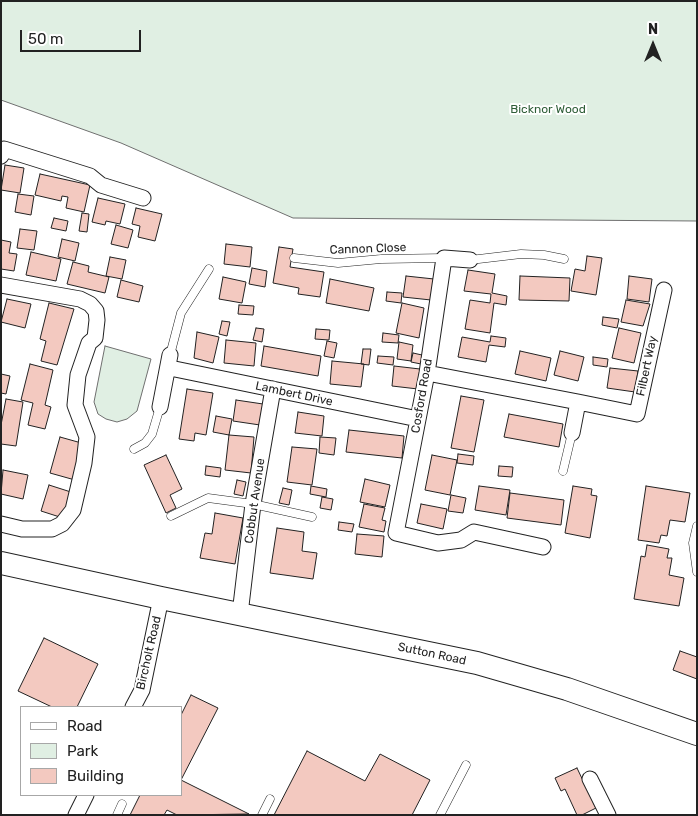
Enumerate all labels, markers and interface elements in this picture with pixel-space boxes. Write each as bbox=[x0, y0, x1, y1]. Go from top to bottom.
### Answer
scale bar bbox=[22, 20, 144, 52]
north arrow bbox=[628, 20, 678, 70]
text: N bbox=[648, 21, 658, 38]
text: 50 m bbox=[28, 30, 63, 48]
park label: Bicknor Wood bbox=[510, 103, 586, 117]
street label: Cannon Close bbox=[329, 240, 407, 258]
street label: Filbert Way bbox=[634, 335, 660, 397]
street label: Cosford Road bbox=[408, 358, 436, 434]
street label: Lambert Drive bbox=[254, 379, 334, 409]
street label: Cobbut Avenue bbox=[242, 457, 268, 545]
street label: Bircholt Road bbox=[134, 615, 164, 691]
street label: Sutton Road bbox=[396, 640, 468, 668]
legend bbox=[20, 706, 182, 796]
text: Road bbox=[67, 717, 103, 735]
text: Park bbox=[67, 742, 98, 760]
text: Building bbox=[67, 767, 124, 785]

